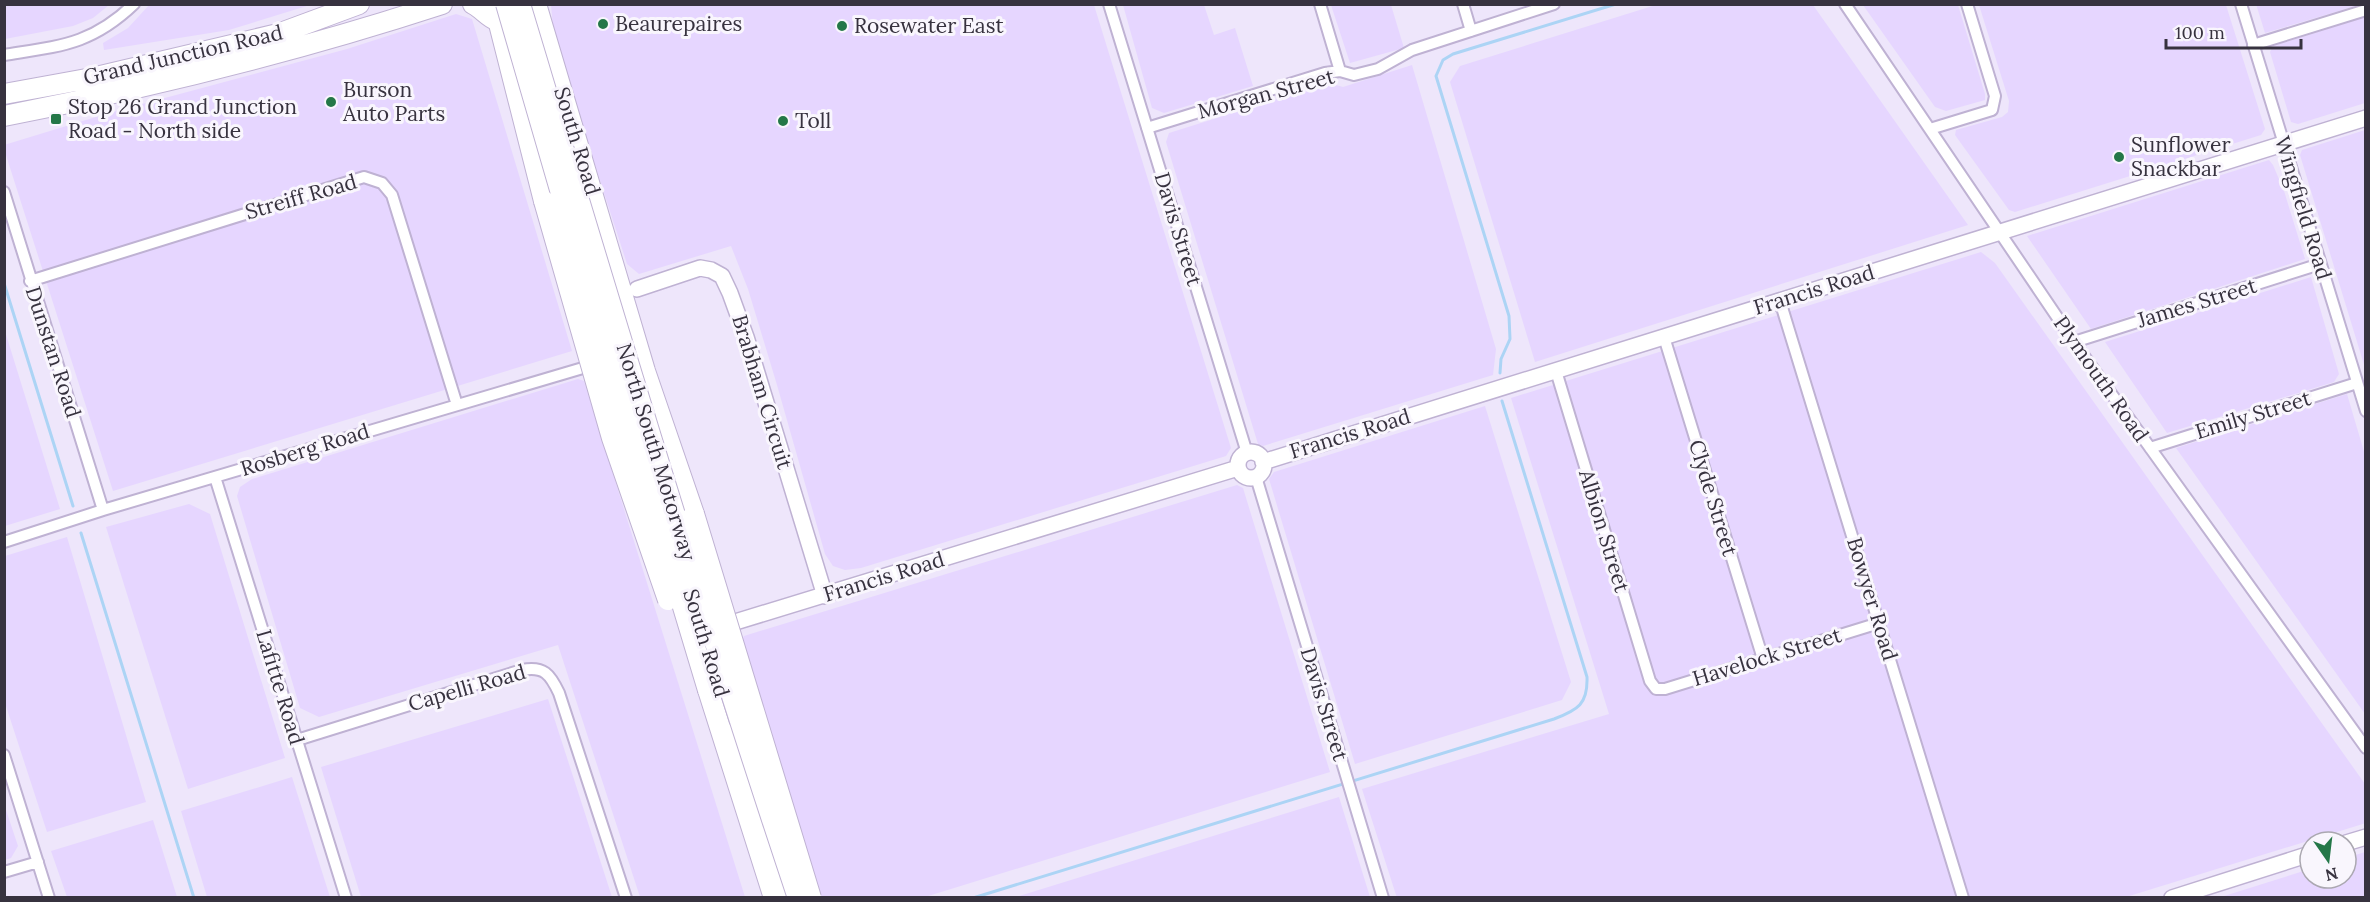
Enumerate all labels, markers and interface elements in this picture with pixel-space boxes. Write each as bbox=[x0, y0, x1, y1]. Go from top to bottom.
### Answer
place label: Beaurepaires bbox=[615, 10, 742, 37]
place label: Rosewater East bbox=[854, 12, 1004, 39]
scale bar bbox=[2166, 12, 2301, 50]
marker: Beaurepaires bbox=[596, 17, 610, 31]
street label: Grand Junction Road bbox=[80, 18, 285, 91]
marker: Rosewater East bbox=[835, 19, 849, 33]
text: 100 m bbox=[2175, 21, 2225, 44]
street label: Morgan Street bbox=[1194, 62, 1338, 125]
place label: Burson Auto Parts bbox=[342, 76, 445, 127]
street label: South Road bbox=[548, 84, 607, 198]
place label: Stop 26 Grand Junction Road - North side bbox=[68, 93, 297, 144]
marker: Burson Auto Parts bbox=[324, 95, 338, 109]
place label: Toll bbox=[795, 107, 831, 134]
marker: Stop 26 Grand Junction Road - North side bbox=[49, 112, 63, 126]
marker: Toll bbox=[776, 114, 790, 128]
place label: Sunflower Snackbar bbox=[2131, 131, 2231, 182]
street label: Wingfield Road bbox=[2269, 133, 2338, 283]
marker: Sunflower Snackbar bbox=[2112, 150, 2126, 164]
street label: Streiff Road bbox=[242, 168, 360, 225]
street label: Davis Street bbox=[1148, 169, 1209, 290]
street label: Francis Road bbox=[1750, 258, 1878, 321]
street label: James Street bbox=[2133, 271, 2261, 334]
street label: Dunstan Road bbox=[20, 283, 87, 421]
street label: Plymouth Road bbox=[2048, 310, 2155, 447]
street label: Brabham Circuit bbox=[726, 311, 799, 473]
street label: North South Motorway bbox=[611, 340, 702, 564]
street label: Emily Street bbox=[2192, 384, 2315, 445]
street label: Francis Road bbox=[1286, 402, 1414, 465]
street label: Rosberg Road bbox=[237, 417, 373, 482]
street label: Clyde Street bbox=[1683, 436, 1744, 560]
street label: Albion Street bbox=[1573, 465, 1636, 596]
street label: Bowyer Road bbox=[1841, 534, 1904, 664]
street label: Francis Road bbox=[820, 545, 948, 608]
street label: South Road bbox=[677, 586, 736, 700]
street label: Havelock Street bbox=[1689, 621, 1845, 692]
street label: Lafitte Road bbox=[250, 626, 311, 748]
street label: Davis Street bbox=[1294, 644, 1355, 765]
street label: Capelli Road bbox=[405, 658, 529, 717]
north arrow bbox=[2298, 830, 2358, 890]
text: N bbox=[2323, 863, 2340, 886]

